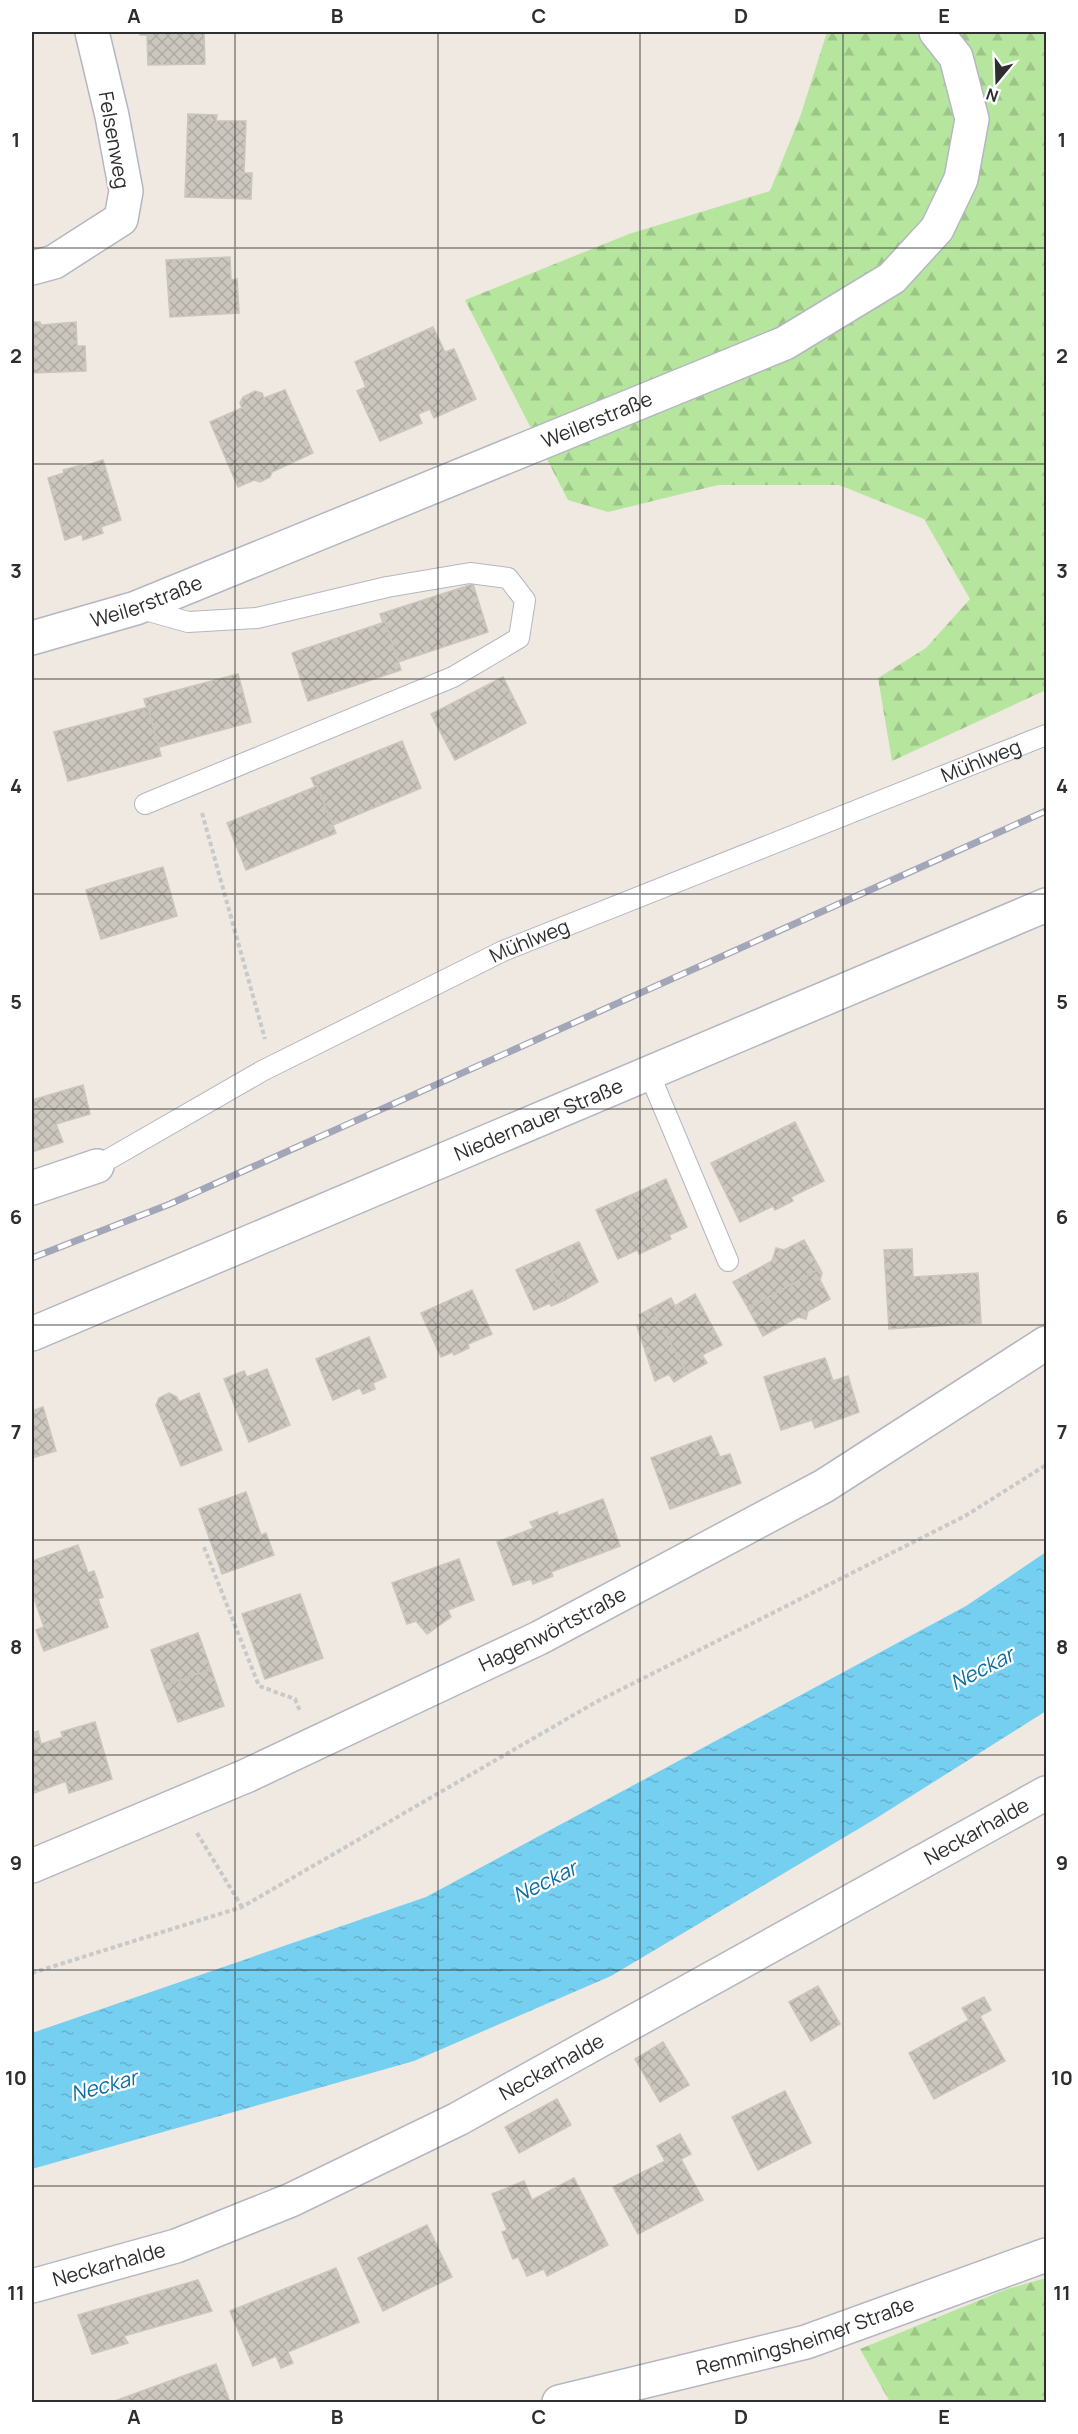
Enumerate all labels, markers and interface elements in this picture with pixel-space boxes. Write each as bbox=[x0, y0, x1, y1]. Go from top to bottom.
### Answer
text: A bbox=[127, 2, 141, 29]
text: B bbox=[331, 2, 344, 29]
text: C bbox=[532, 2, 546, 29]
text: D bbox=[734, 2, 748, 29]
text: E bbox=[938, 2, 950, 29]
north arrow bbox=[967, 51, 1027, 111]
text: N bbox=[983, 83, 1001, 107]
street label: Felsenweg bbox=[93, 89, 136, 191]
text: 1 bbox=[12, 126, 20, 153]
text: 1 bbox=[1058, 126, 1066, 153]
text: 2 bbox=[10, 342, 22, 369]
text: 2 bbox=[1056, 342, 1068, 369]
street label: Weilerstraße bbox=[537, 385, 656, 454]
text: 3 bbox=[10, 557, 22, 584]
text: 3 bbox=[1056, 557, 1068, 584]
street label: Weilerstraße bbox=[87, 568, 206, 633]
street label: Mühlweg bbox=[937, 732, 1025, 788]
text: 4 bbox=[10, 772, 22, 799]
text: 4 bbox=[1056, 772, 1068, 799]
street label: Mühlweg bbox=[485, 912, 573, 969]
text: 5 bbox=[10, 988, 22, 1015]
text: 5 bbox=[1056, 988, 1068, 1015]
street label: Niedernauer Straße bbox=[450, 1072, 627, 1167]
text: 6 bbox=[10, 1203, 22, 1230]
text: 6 bbox=[1056, 1203, 1068, 1230]
text: 7 bbox=[11, 1418, 21, 1445]
text: 7 bbox=[1057, 1418, 1067, 1445]
street label: Hagenwörtstraße bbox=[474, 1580, 631, 1677]
text: 8 bbox=[10, 1633, 22, 1660]
text: 8 bbox=[1056, 1633, 1068, 1660]
water label: Neckar bbox=[945, 1639, 1020, 1696]
street label: Neckarhalde bbox=[919, 1791, 1034, 1871]
text: 9 bbox=[10, 1849, 22, 1876]
text: 9 bbox=[1056, 1849, 1068, 1876]
water label: Neckar bbox=[508, 1853, 583, 1909]
street label: Neckarhalde bbox=[494, 2027, 609, 2107]
water label: Neckar bbox=[67, 2062, 143, 2107]
text: 10 bbox=[5, 2064, 27, 2091]
text: 10 bbox=[1051, 2064, 1073, 2091]
street label: Neckarhalde bbox=[49, 2236, 168, 2293]
text: 11 bbox=[7, 2279, 25, 2306]
text: 11 bbox=[1053, 2279, 1071, 2306]
street label: Remmingsheimer Straße bbox=[693, 2290, 918, 2381]
text: A bbox=[127, 2403, 141, 2430]
text: B bbox=[331, 2403, 344, 2430]
text: C bbox=[532, 2403, 546, 2430]
text: D bbox=[734, 2403, 748, 2430]
text: E bbox=[938, 2403, 950, 2430]

